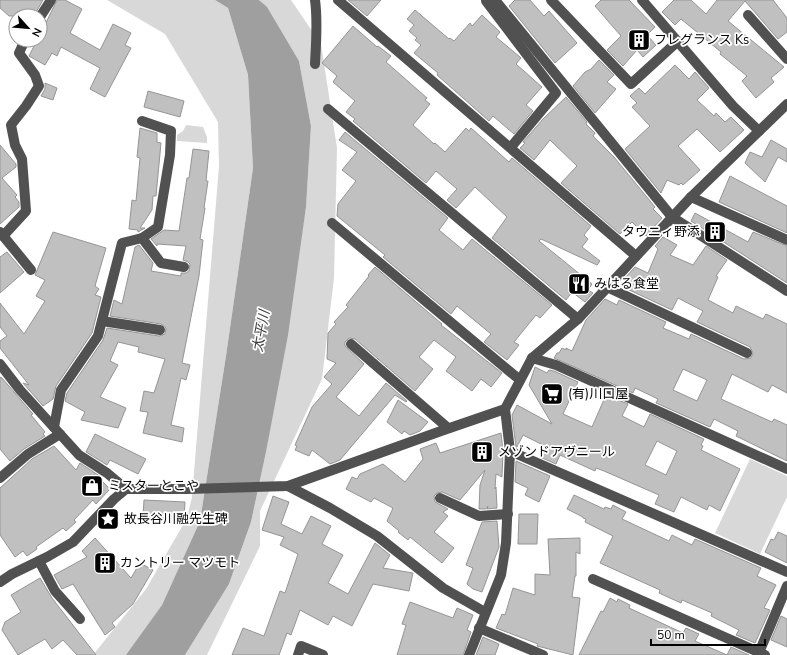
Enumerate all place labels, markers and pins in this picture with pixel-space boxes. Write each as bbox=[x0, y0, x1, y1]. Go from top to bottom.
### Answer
building icon: フレグランス Ks bbox=[626, 27, 652, 53]
place label: フレグランス Ks bbox=[654, 31, 749, 49]
building icon: タウニィ野添 bbox=[702, 219, 728, 245]
place label: タウニィ野添 bbox=[622, 223, 700, 241]
restaurant icon: みはる食堂 bbox=[566, 271, 592, 297]
place label: みはる食堂 bbox=[594, 275, 659, 293]
supermarket icon: (有)川口屋 bbox=[539, 381, 565, 407]
place label: (有)川口屋 bbox=[568, 385, 628, 403]
building icon: メゾンドアヴニール bbox=[469, 439, 495, 465]
place label: メゾンドアヴニール bbox=[498, 443, 615, 461]
shop icon: ミスターとこや bbox=[79, 473, 105, 499]
place label: ミスターとこや bbox=[108, 477, 199, 495]
place icon: 故長谷川融先生碑 bbox=[95, 506, 121, 532]
place label: 故長谷川融先生碑 bbox=[124, 510, 228, 528]
building icon: カントリー マツモト bbox=[92, 550, 118, 576]
place label: カントリー マツモト bbox=[120, 554, 240, 572]

